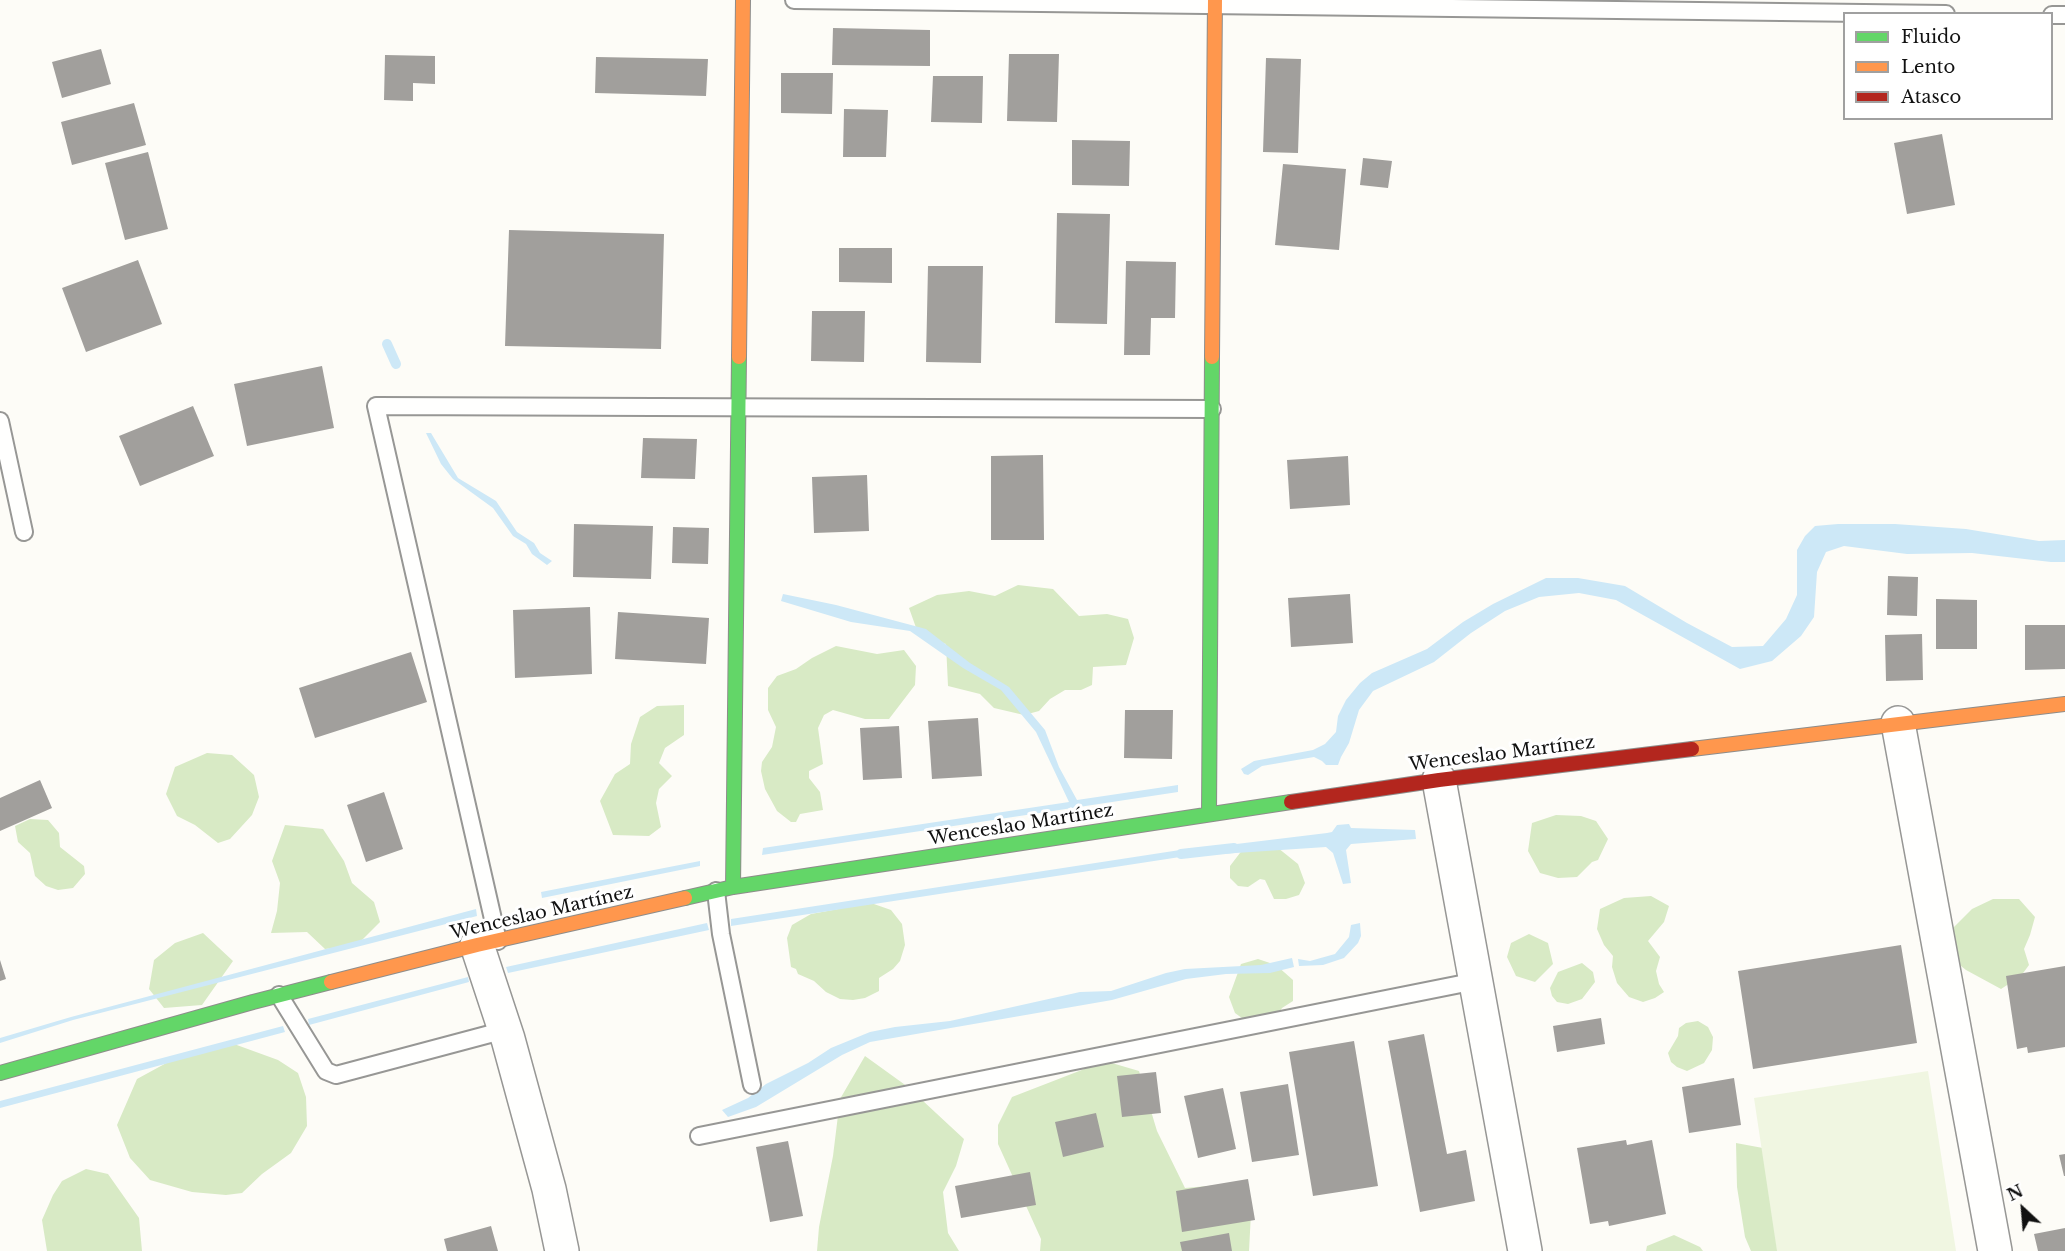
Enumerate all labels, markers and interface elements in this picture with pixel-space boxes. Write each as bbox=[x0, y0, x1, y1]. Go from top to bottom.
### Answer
legend bbox=[1843, 12, 2053, 120]
text: Fluido bbox=[1901, 26, 1961, 48]
text: Lento bbox=[1901, 56, 1955, 78]
text: Atasco bbox=[1901, 86, 1961, 108]
street label: Wenceslao Martínez bbox=[1408, 732, 1596, 776]
street label: Wenceslao Martínez bbox=[927, 800, 1115, 850]
street label: Wenceslao Martínez bbox=[448, 881, 636, 945]
north arrow bbox=[1993, 1179, 2053, 1239]
text: N bbox=[2004, 1181, 2026, 1205]

